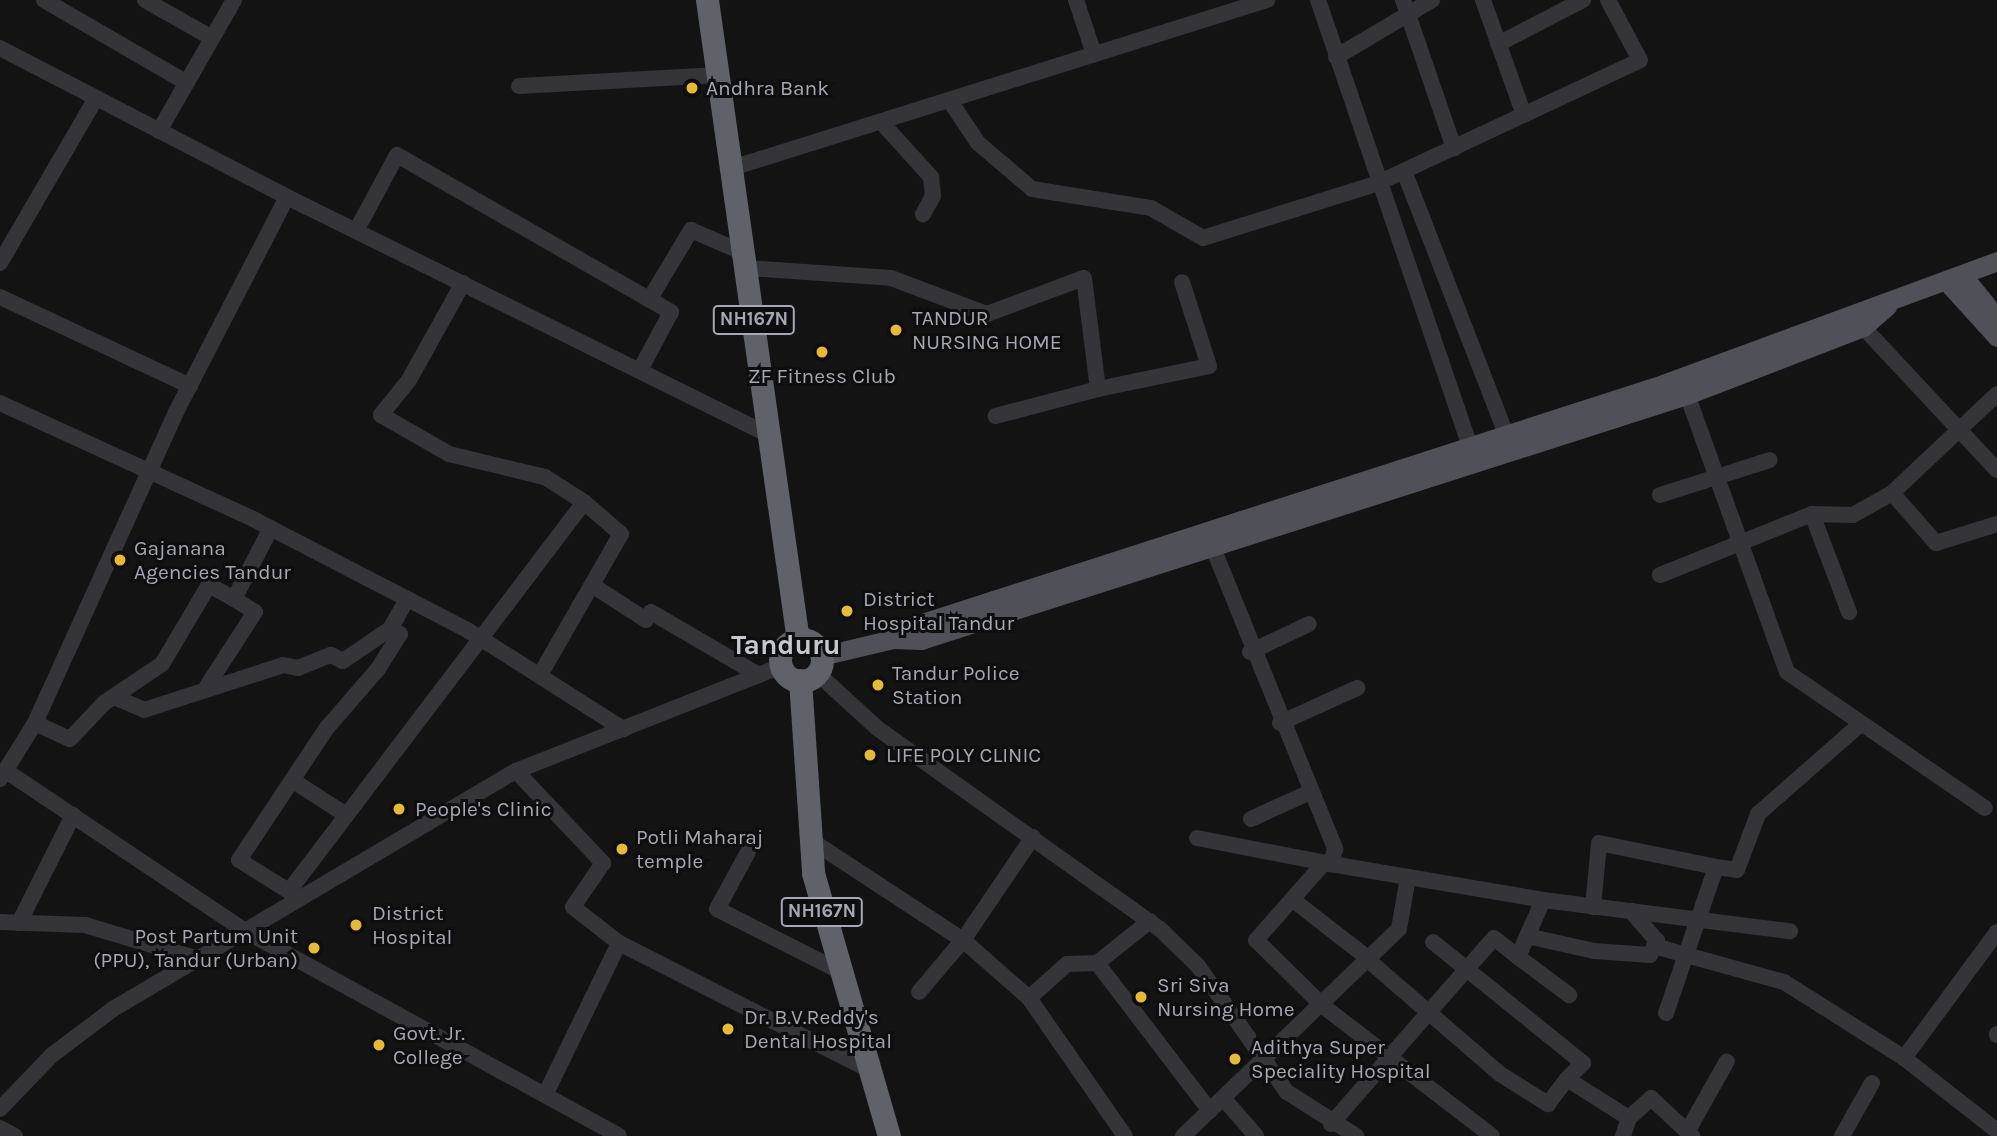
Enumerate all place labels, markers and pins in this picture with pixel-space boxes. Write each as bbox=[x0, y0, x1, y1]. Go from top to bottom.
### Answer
place label: Andhra Bank bbox=[706, 75, 829, 101]
marker: Andhra Bank bbox=[684, 80, 700, 96]
place label: TANDUR NURSING HOME bbox=[912, 305, 1062, 355]
marker: TANDUR NURSING HOME bbox=[886, 320, 906, 340]
marker: ZF Fitness Club bbox=[814, 344, 830, 360]
place label: ZF Fitness Club bbox=[748, 363, 896, 389]
place label: Gajanana Agencies Tandur bbox=[134, 535, 291, 585]
marker: Gajanana Agencies Tandur bbox=[112, 552, 128, 568]
place label: District Hospital Tandur bbox=[863, 586, 1014, 636]
marker: District Hospital Tandur bbox=[837, 601, 857, 621]
place label: Tandur Police Station bbox=[892, 660, 1020, 710]
marker: Tandur Police Station bbox=[870, 677, 886, 693]
place label: LIFE POLY CLINIC bbox=[886, 742, 1041, 768]
marker: LIFE POLY CLINIC bbox=[860, 745, 880, 765]
place label: People's Clinic bbox=[415, 796, 551, 822]
marker: People's Clinic bbox=[389, 799, 409, 819]
place label: Potli Maharaj temple bbox=[636, 824, 763, 874]
marker: Potli Maharaj temple bbox=[614, 841, 630, 857]
place label: District Hospital bbox=[372, 900, 452, 950]
marker: District Hospital bbox=[346, 915, 366, 935]
place label: Post Partum Unit (PPU), Tandur (Urban) bbox=[93, 923, 298, 973]
marker: Post Partum Unit (PPU), Tandur (Urban) bbox=[304, 938, 324, 958]
place label: Sri Siva Nursing Home bbox=[1157, 972, 1294, 1022]
marker: Sri Siva Nursing Home bbox=[1131, 987, 1151, 1007]
place label: Dr. B.V.Reddy's Dental Hospital bbox=[744, 1004, 892, 1054]
marker: Dr. B.V.Reddy's Dental Hospital bbox=[718, 1019, 738, 1039]
place label: Govt. Jr. College bbox=[393, 1020, 465, 1070]
place label: Adithya Super Speciality Hospital bbox=[1251, 1034, 1431, 1084]
marker: Govt. Jr. College bbox=[371, 1037, 387, 1053]
marker: Adithya Super Speciality Hospital bbox=[1225, 1049, 1245, 1069]

